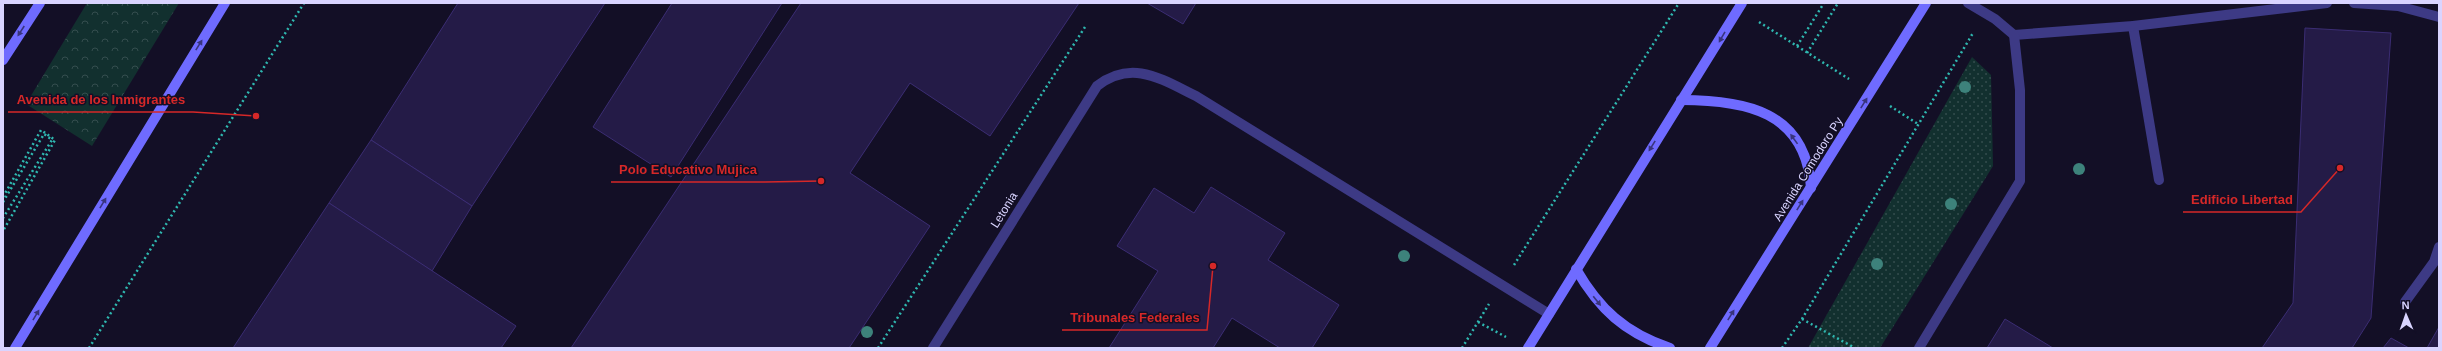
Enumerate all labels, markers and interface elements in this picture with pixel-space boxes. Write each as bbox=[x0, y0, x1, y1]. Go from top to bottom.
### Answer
one-way arrow bbox=[18, 26, 25, 37]
one-way arrow bbox=[1719, 31, 1726, 42]
one-way arrow bbox=[195, 40, 203, 50]
callout: Avenida de los Inmigrantes bbox=[8, 87, 193, 112]
text: Avenida de los Inmigrantes bbox=[17, 92, 185, 107]
one-way arrow bbox=[1861, 97, 1868, 109]
street label: Avenida Comodoro Py bbox=[1770, 114, 1846, 224]
one-way arrow bbox=[1790, 134, 1798, 144]
one-way arrow bbox=[1649, 140, 1656, 152]
callout: Polo Educativo Mujica bbox=[611, 157, 765, 182]
text: Polo Educativo Mujica bbox=[619, 162, 758, 177]
callout: Edificio Libertad bbox=[2183, 187, 2301, 212]
street label: Letonia bbox=[988, 189, 1021, 230]
text: Edificio Libertad bbox=[2191, 192, 2293, 207]
one-way arrow bbox=[99, 197, 106, 209]
one-way arrow bbox=[1797, 199, 1804, 211]
north arrow bbox=[2386, 295, 2426, 335]
one-way arrow bbox=[1593, 296, 1602, 306]
text: N bbox=[2401, 299, 2410, 311]
callout: Tribunales Federales bbox=[1062, 305, 1207, 330]
one-way arrow bbox=[32, 309, 39, 321]
text: Tribunales Federales bbox=[1070, 310, 1200, 325]
one-way arrow bbox=[1727, 310, 1735, 320]

